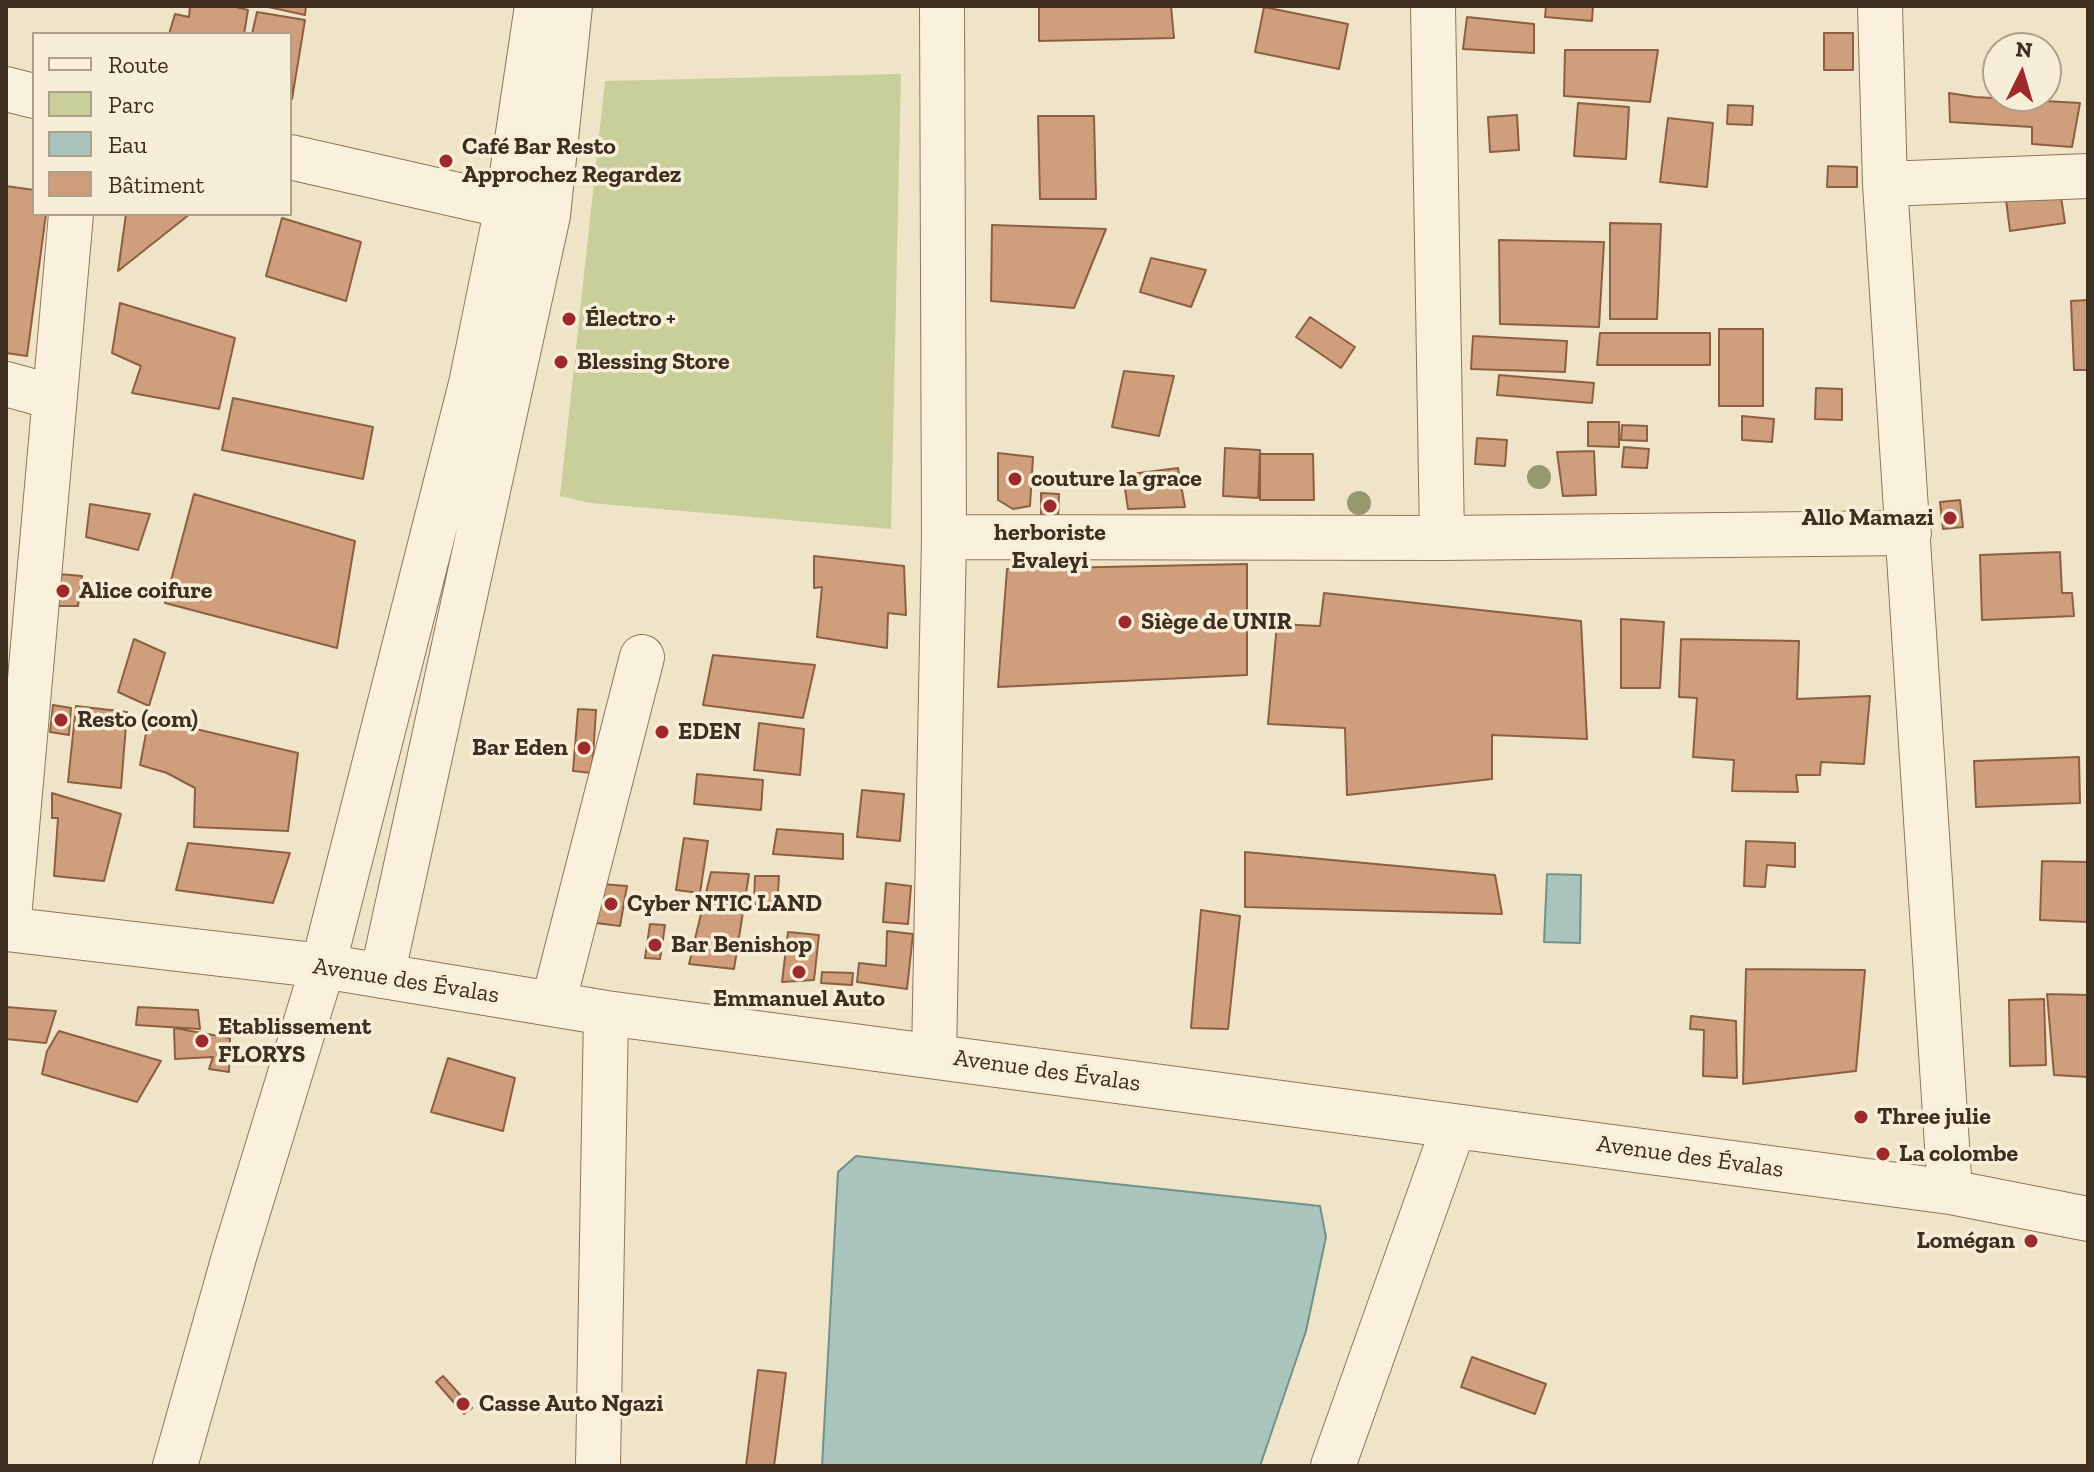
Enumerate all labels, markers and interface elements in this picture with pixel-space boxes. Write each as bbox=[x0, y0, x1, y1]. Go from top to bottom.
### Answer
legend bbox=[32, 32, 292, 216]
north arrow bbox=[1982, 32, 2062, 112]
text: N bbox=[2014, 35, 2033, 64]
text: Route bbox=[108, 50, 168, 79]
text: Parc bbox=[108, 90, 154, 119]
text: Eau bbox=[108, 130, 147, 159]
place label: Café Bar Resto Approchez Regardez bbox=[462, 133, 681, 189]
marker: Café Bar Resto Approchez Regardez bbox=[437, 152, 455, 170]
text: Bâtiment bbox=[108, 170, 204, 199]
place label: Électro + bbox=[585, 305, 676, 333]
marker: Électro + bbox=[560, 310, 578, 328]
place label: Blessing Store bbox=[577, 348, 730, 376]
marker: Blessing Store bbox=[552, 353, 570, 371]
place label: couture la grace bbox=[1031, 465, 1202, 493]
marker: couture la grace bbox=[1006, 470, 1024, 488]
marker: herboriste Evaleyi bbox=[1041, 497, 1059, 515]
place label: Allo Mamazi bbox=[1801, 504, 1934, 532]
marker: Allo Mamazi bbox=[1941, 509, 1959, 527]
place label: herboriste Evaleyi bbox=[994, 519, 1106, 575]
place label: Alice coifure bbox=[79, 577, 212, 605]
marker: Alice coifure bbox=[54, 582, 72, 600]
place label: Siège de UNIR bbox=[1141, 608, 1292, 636]
marker: Siège de UNIR bbox=[1116, 613, 1134, 631]
place label: Resto (com) bbox=[77, 706, 198, 734]
marker: Resto (com) bbox=[52, 711, 70, 729]
place label: EDEN bbox=[678, 718, 741, 746]
marker: EDEN bbox=[653, 723, 671, 741]
place label: Bar Eden bbox=[472, 734, 568, 762]
marker: Bar Eden bbox=[575, 739, 593, 757]
place label: Cyber NTIC LAND bbox=[627, 890, 822, 918]
marker: Cyber NTIC LAND bbox=[602, 895, 620, 913]
place label: Bar Benishop bbox=[671, 931, 812, 959]
marker: Bar Benishop bbox=[646, 936, 664, 954]
street label: Avenue des Évalas bbox=[311, 952, 501, 1010]
marker: Emmanuel Auto bbox=[790, 963, 808, 981]
place label: Emmanuel Auto bbox=[713, 985, 885, 1013]
place label: Etablissement FLORYS bbox=[218, 1013, 371, 1069]
marker: Etablissement FLORYS bbox=[193, 1032, 211, 1050]
street label: Avenue des Évalas bbox=[952, 1044, 1142, 1098]
place label: Three julie bbox=[1877, 1103, 1991, 1131]
marker: Three julie bbox=[1852, 1108, 1870, 1126]
street label: Avenue des Évalas bbox=[1595, 1130, 1785, 1184]
place label: La colombe bbox=[1899, 1140, 2018, 1168]
marker: La colombe bbox=[1874, 1145, 1892, 1163]
place label: Lomégan bbox=[1916, 1227, 2015, 1255]
marker: Lomégan bbox=[2022, 1232, 2040, 1250]
place label: Casse Auto Ngazi bbox=[479, 1390, 663, 1418]
marker: Casse Auto Ngazi bbox=[454, 1395, 472, 1413]

